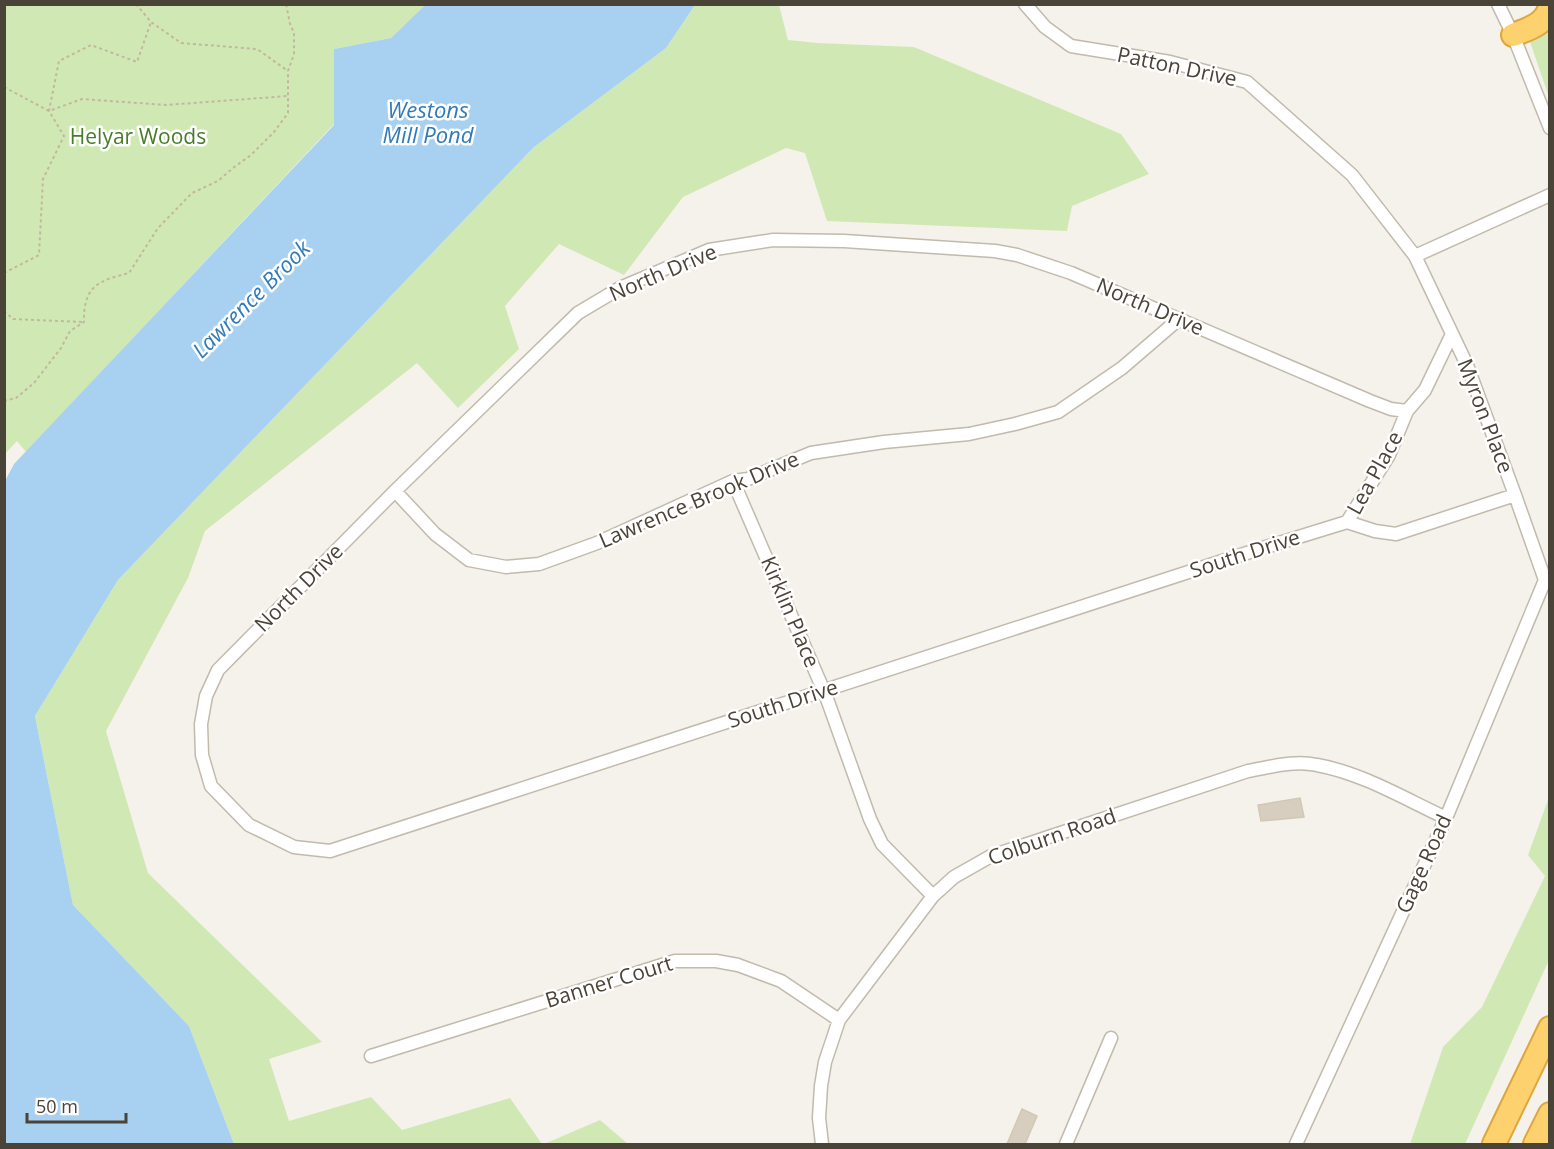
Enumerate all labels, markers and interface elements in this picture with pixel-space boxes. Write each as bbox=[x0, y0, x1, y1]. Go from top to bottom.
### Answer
street label: Patton Drive bbox=[1115, 40, 1240, 92]
water label: Westons Mill Pond bbox=[382, 94, 475, 149]
park label: Helyar Woods bbox=[70, 122, 206, 150]
water label: Lawrence Brook bbox=[185, 232, 317, 364]
street label: North Drive bbox=[605, 237, 721, 307]
street label: North Drive bbox=[1092, 271, 1208, 341]
street label: Myron Place bbox=[1451, 354, 1521, 477]
street label: Lea Place bbox=[1340, 426, 1409, 519]
street label: Lawrence Brook Drive bbox=[594, 444, 803, 554]
street label: South Drive bbox=[1186, 522, 1303, 584]
street label: North Drive bbox=[248, 537, 349, 638]
street label: Kirklin Place bbox=[755, 552, 827, 671]
street label: South Drive bbox=[724, 672, 841, 734]
street label: Colburn Road bbox=[984, 801, 1120, 871]
street label: Gage Road bbox=[1389, 810, 1457, 918]
street label: Banner Court bbox=[542, 948, 676, 1014]
scale bar bbox=[27, 1086, 126, 1124]
text: 50 m bbox=[36, 1094, 78, 1118]

